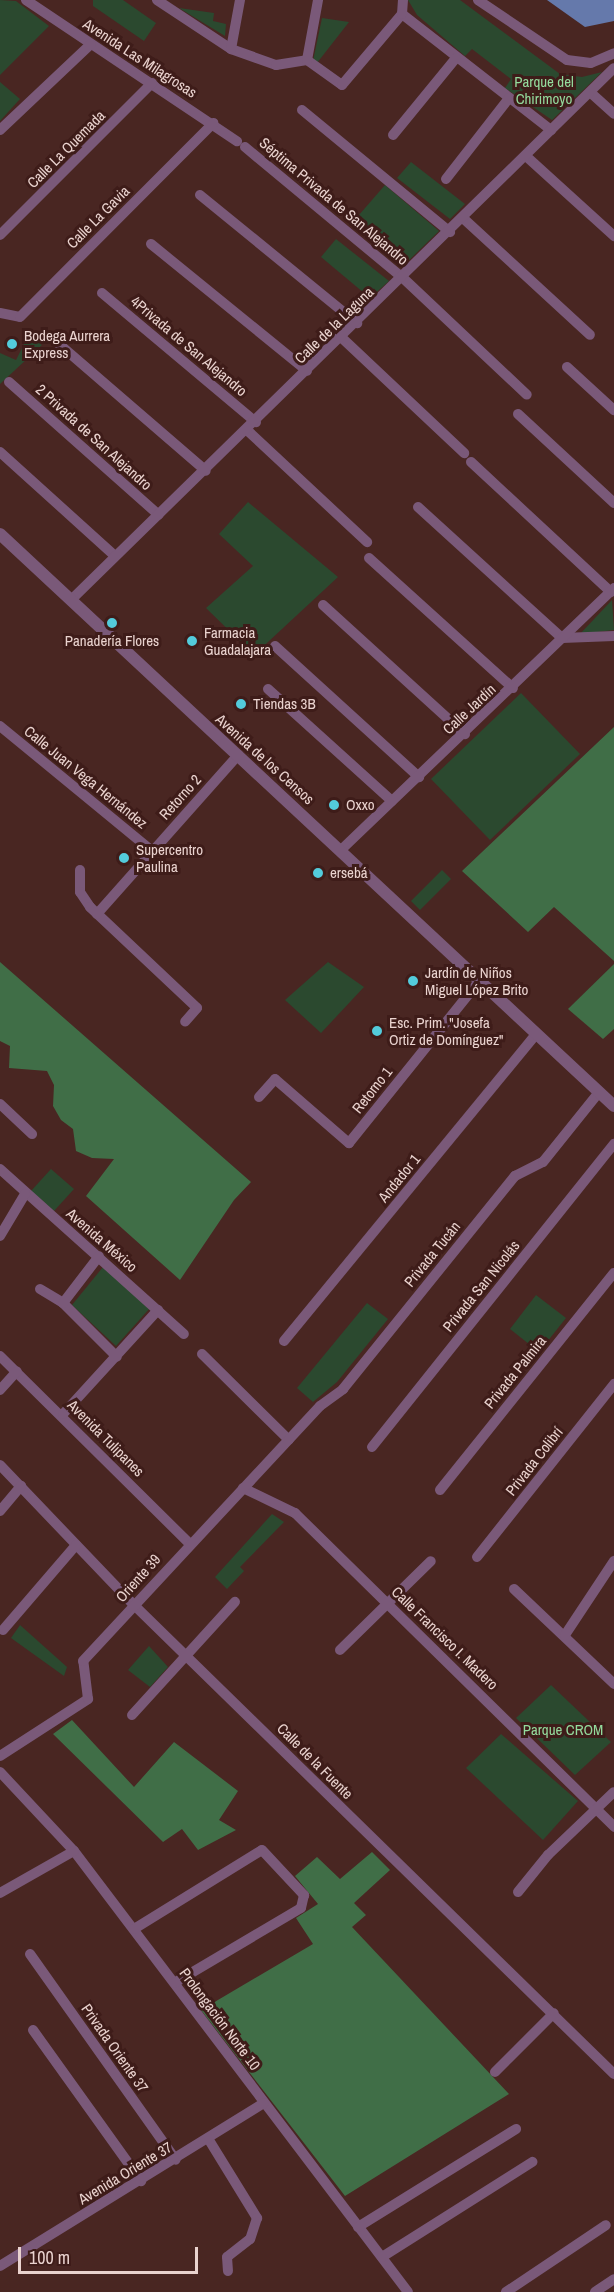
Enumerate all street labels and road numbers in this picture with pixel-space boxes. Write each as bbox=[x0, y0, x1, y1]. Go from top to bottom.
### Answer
street label: Avenida Las Milagrosas bbox=[80, 15, 200, 101]
street label: Calle La Quemada bbox=[23, 106, 109, 192]
street label: Séptima Privada de San Alejandro bbox=[256, 133, 412, 269]
street label: Calle La Gavia bbox=[63, 182, 133, 252]
street label: Calle de la Laguna bbox=[291, 283, 377, 367]
street label: 4Privada de San Alejandro bbox=[127, 292, 251, 400]
street label: 2 Privada de San Alejandro bbox=[32, 380, 156, 494]
street label: Calle Jardín bbox=[439, 680, 499, 738]
street label: Avenida de los Censos bbox=[212, 710, 318, 808]
street label: Calle Juan Vega Hernández bbox=[21, 722, 151, 832]
street label: Retorno 2 bbox=[155, 771, 205, 823]
street label: Retorno 1 bbox=[348, 1063, 396, 1117]
street label: Andador 1 bbox=[374, 1150, 424, 1206]
street label: Avenida México bbox=[63, 1204, 141, 1276]
street label: Privada Tucán bbox=[400, 1218, 464, 1290]
street label: Privada San Nicolás bbox=[439, 1237, 523, 1335]
street label: Privada Palmira bbox=[480, 1332, 550, 1412]
street label: Avenida Tulipanes bbox=[64, 1396, 148, 1480]
street label: Privada Colibrí bbox=[502, 1423, 566, 1499]
street label: Oriente 39 bbox=[112, 1550, 164, 1606]
street label: Calle Francisco I. Madero bbox=[388, 1583, 502, 1693]
street label: Calle de la Fuente bbox=[273, 1719, 357, 1803]
street label: Prolongación Norte 10 bbox=[176, 1964, 264, 2074]
street label: Privada Oriente 37 bbox=[78, 2000, 152, 2096]
street label: Avenida Oriente 37 bbox=[75, 2138, 175, 2208]

